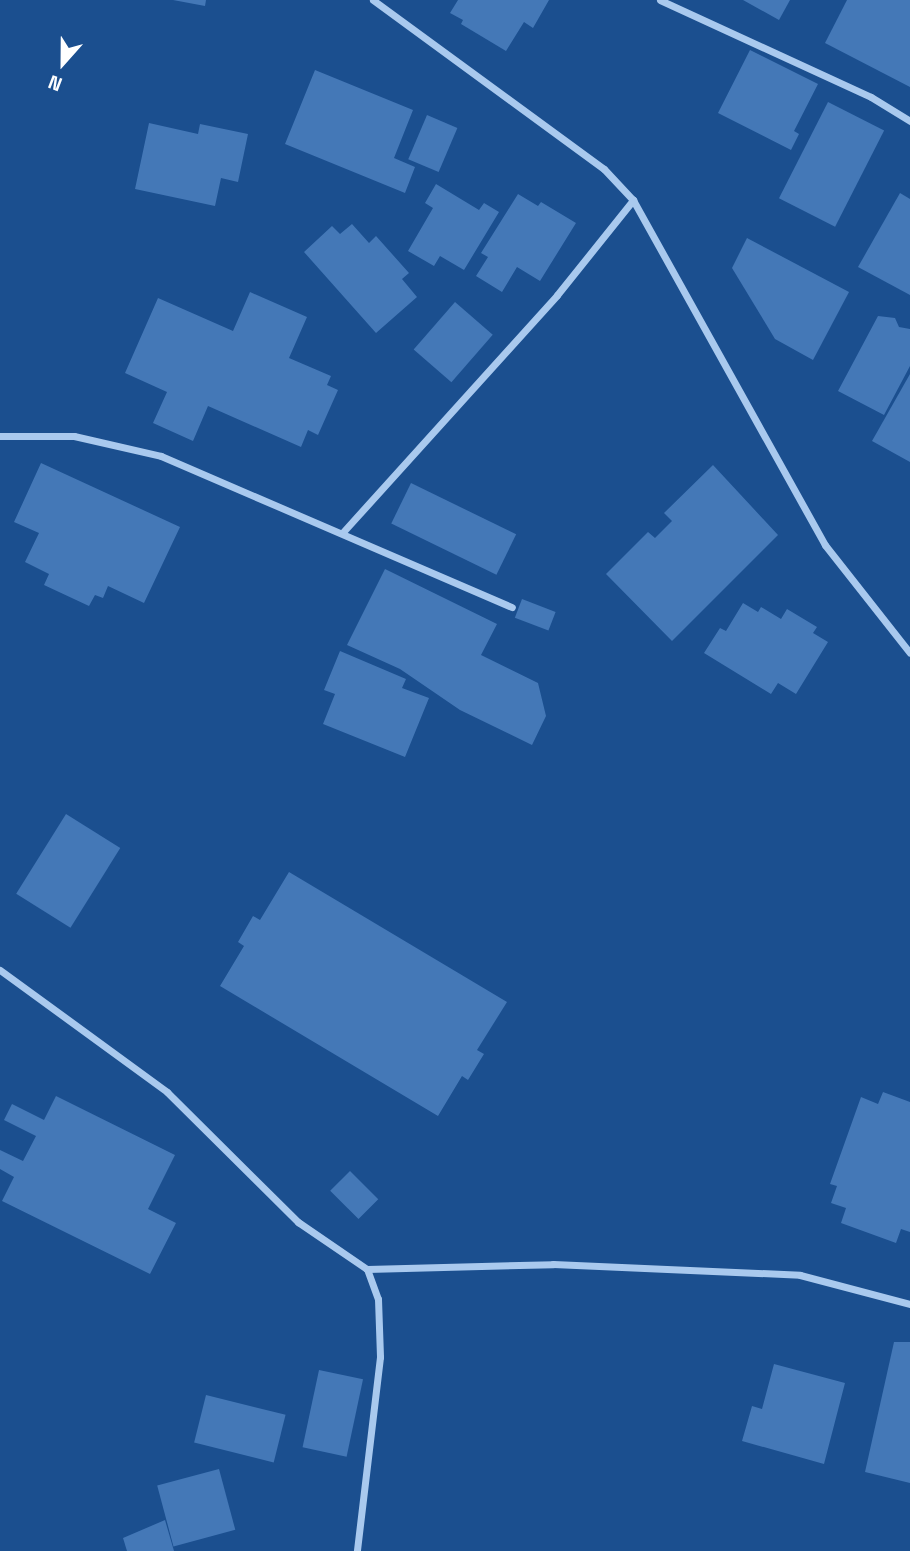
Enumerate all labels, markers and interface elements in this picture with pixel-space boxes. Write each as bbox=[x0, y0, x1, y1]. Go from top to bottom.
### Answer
north arrow bbox=[28, 28, 98, 98]
text: N bbox=[45, 69, 66, 97]

